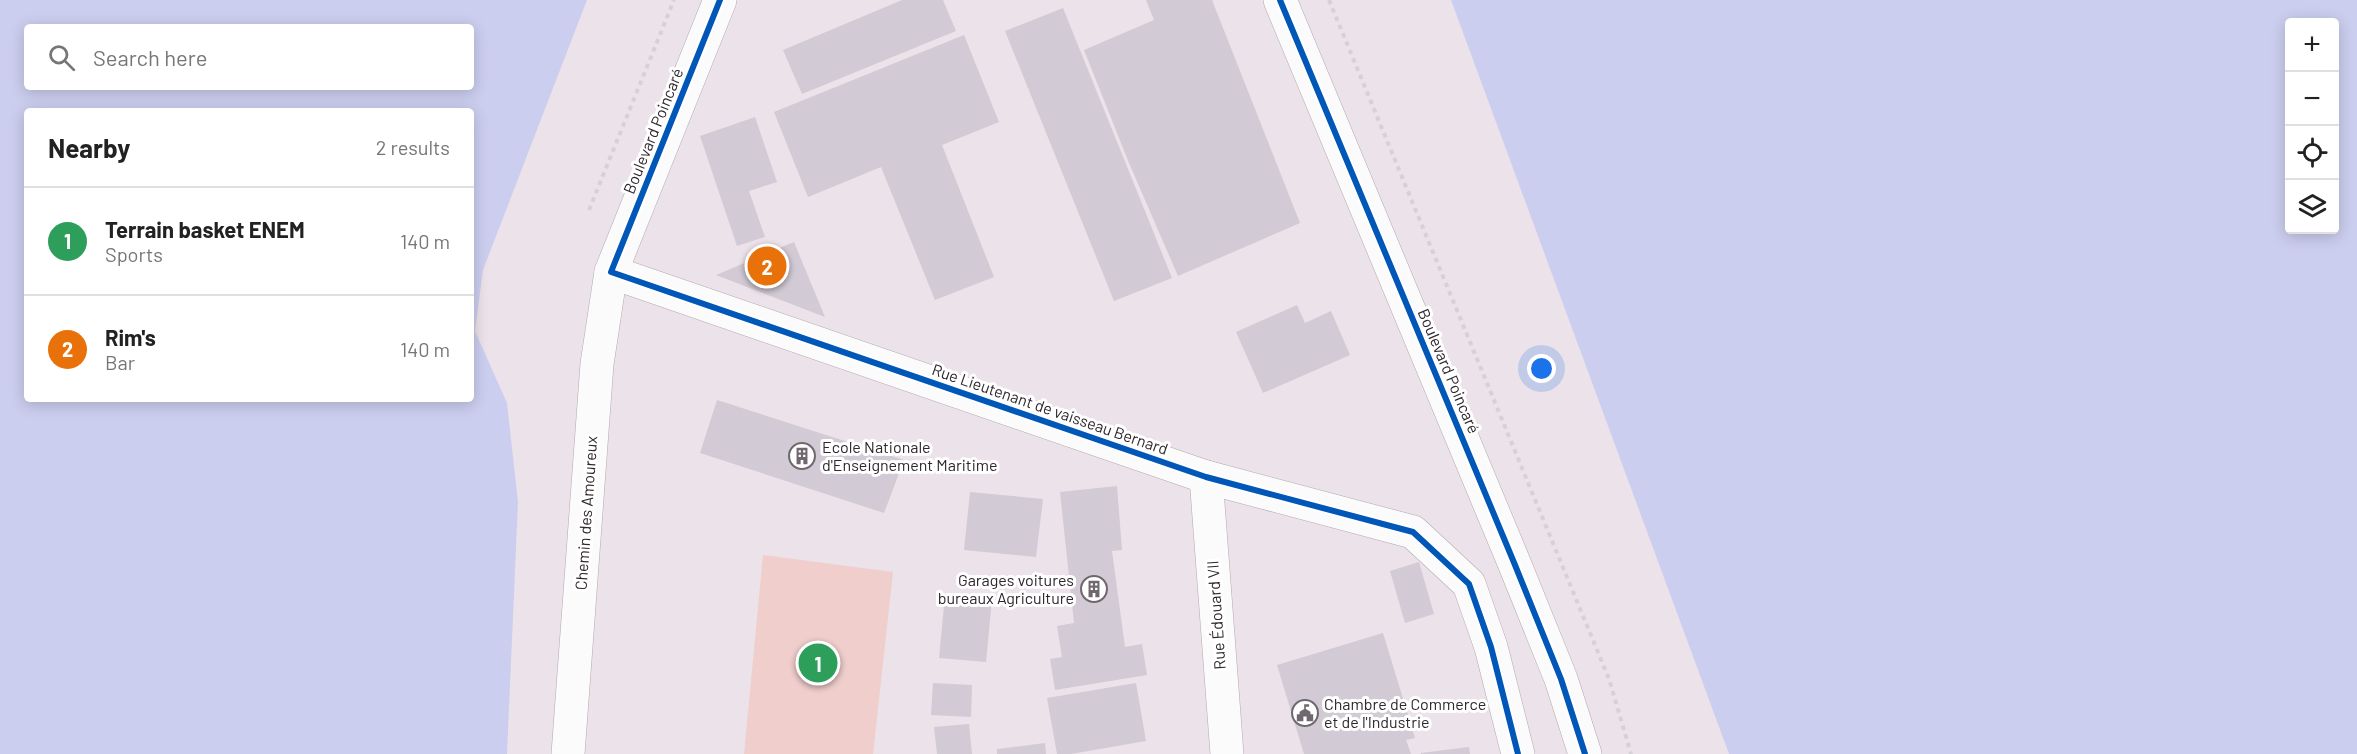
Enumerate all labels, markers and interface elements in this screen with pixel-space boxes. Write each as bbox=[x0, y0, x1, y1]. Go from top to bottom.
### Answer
map controls bbox=[2285, 18, 2339, 234]
button: + bbox=[2285, 18, 2339, 72]
search box bbox=[24, 24, 474, 90]
icon: search bbox=[45, 41, 78, 74]
text: Search here bbox=[93, 44, 207, 70]
street label: Boulevard Poincaré bbox=[619, 65, 686, 196]
button: − bbox=[2285, 72, 2339, 126]
button: locate bbox=[2285, 126, 2339, 180]
text: Nearby bbox=[48, 132, 130, 163]
text: 2 results bbox=[376, 135, 450, 159]
button: layers bbox=[2285, 180, 2339, 234]
text: Terrain basket ENEM bbox=[105, 216, 305, 242]
text: 1 bbox=[64, 229, 71, 253]
text: 140 m bbox=[400, 229, 450, 253]
text: Sports bbox=[105, 242, 163, 266]
pin: 2 bbox=[748, 244, 786, 288]
street label: Boulevard Poincaré bbox=[1415, 305, 1484, 436]
text: Rim's bbox=[105, 324, 156, 350]
text: 2 bbox=[62, 337, 73, 361]
text: 140 m bbox=[400, 337, 450, 361]
text: Bar bbox=[105, 350, 135, 374]
your location bbox=[1527, 354, 1556, 383]
street label: Rue Lieutenant de vaisseau Bernard bbox=[930, 359, 1171, 458]
street label: Chemin des Amoureux bbox=[571, 435, 600, 591]
place label: Ecole Nationale d'Enseignement Maritime bbox=[822, 437, 997, 474]
building icon: Ecole Nationale d'Enseignement Maritime bbox=[787, 441, 817, 471]
street label: Rue Édouard VII bbox=[1202, 560, 1229, 670]
place label: Garages voitures bureaux Agriculture bbox=[938, 570, 1074, 607]
building icon: Garages voitures bureaux Agriculture bbox=[1079, 574, 1109, 604]
pin: 1 bbox=[798, 640, 838, 686]
place label: Chambre de Commerce et de l'Industrie bbox=[1324, 694, 1486, 731]
public building icon: Chambre de Commerce et de l'Industrie bbox=[1290, 698, 1320, 728]

